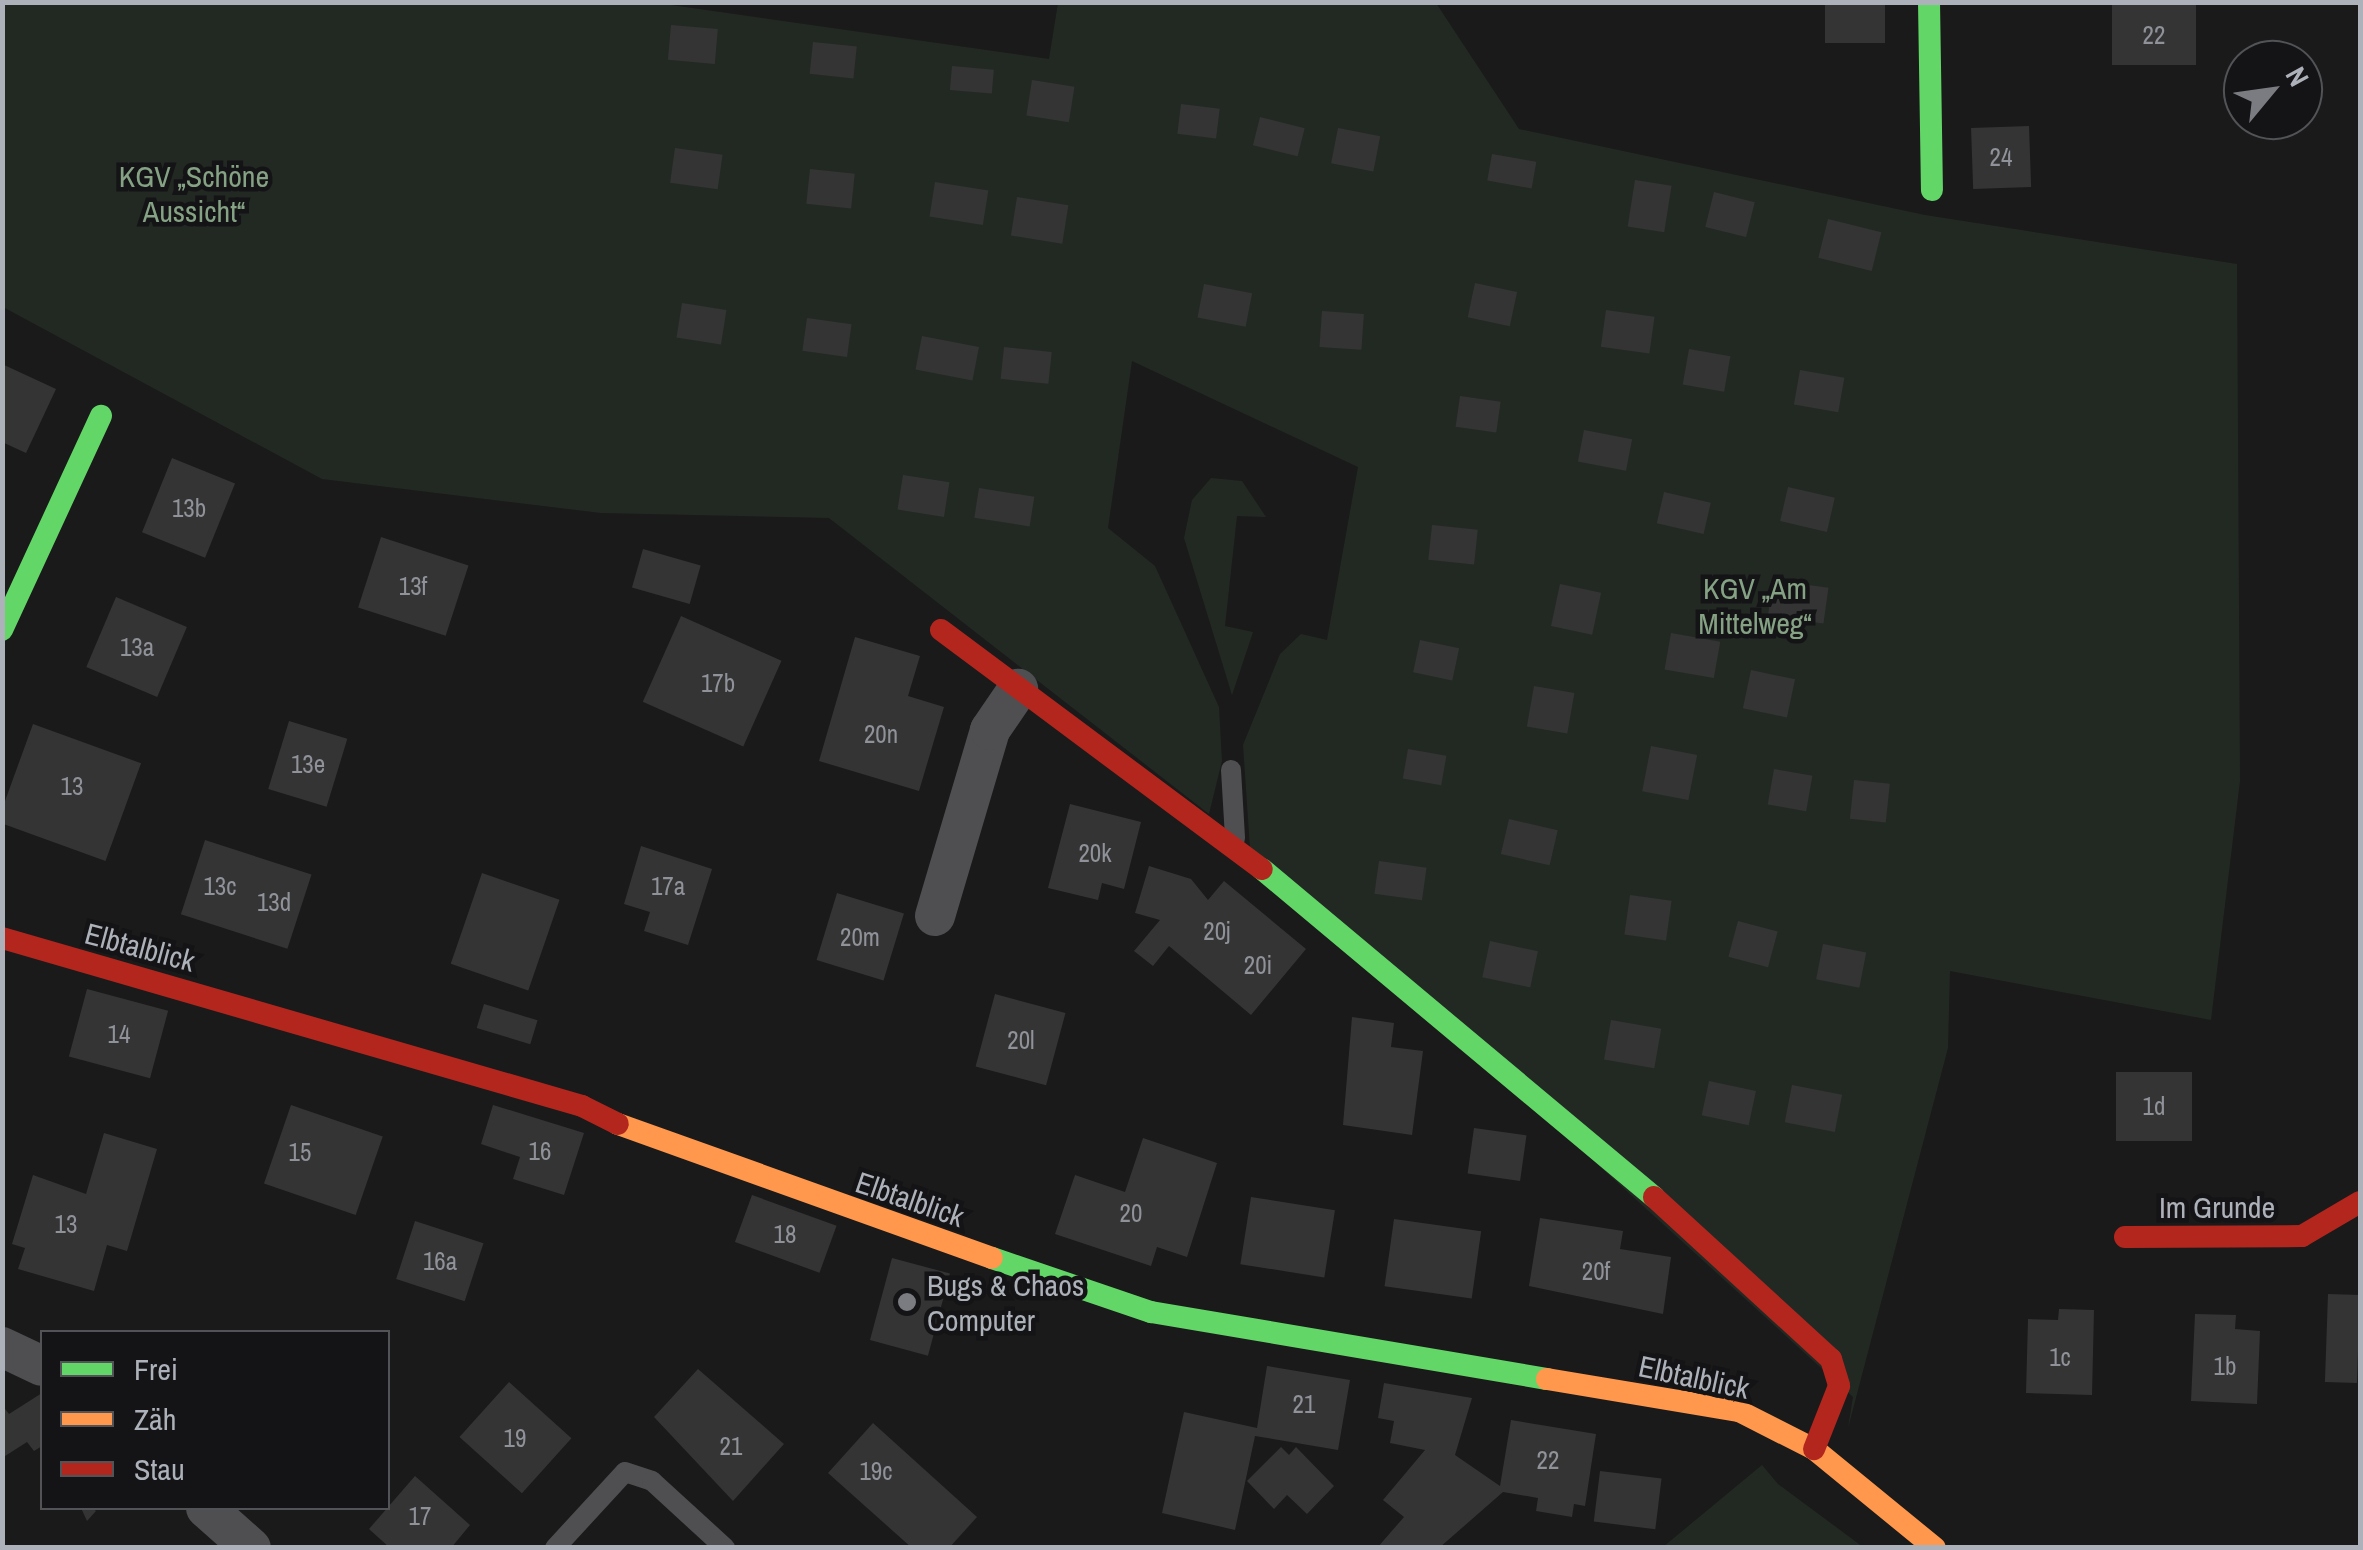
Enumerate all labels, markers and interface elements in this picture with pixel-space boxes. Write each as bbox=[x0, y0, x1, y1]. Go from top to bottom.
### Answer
house number: 22 bbox=[2143, 20, 2165, 50]
north arrow bbox=[2223, 40, 2323, 140]
text: N bbox=[2277, 60, 2318, 93]
house number: 24 bbox=[1990, 142, 2012, 172]
park label: KGV „Schöne Aussicht“ bbox=[119, 158, 269, 228]
house number: 13b bbox=[172, 493, 206, 523]
park label: KGV „Am Mittelweg“ bbox=[1698, 570, 1812, 640]
house number: 13f bbox=[399, 571, 427, 601]
house number: 13a bbox=[120, 632, 154, 662]
house number: 17b bbox=[701, 668, 735, 698]
house number: 20n bbox=[864, 719, 898, 749]
house number: 13e bbox=[291, 749, 325, 779]
house number: 13 bbox=[61, 771, 83, 801]
house number: 20k bbox=[1078, 838, 1112, 868]
house number: 13c bbox=[203, 871, 237, 901]
house number: 17a bbox=[651, 871, 685, 901]
house number: 13d bbox=[257, 887, 291, 917]
street label: Elbtalblick bbox=[81, 915, 199, 979]
house number: 20j bbox=[1203, 916, 1231, 946]
house number: 20m bbox=[840, 922, 880, 952]
house number: 20i bbox=[1244, 950, 1272, 980]
house number: 14 bbox=[108, 1019, 130, 1049]
house number: 20l bbox=[1007, 1025, 1035, 1055]
house number: 1d bbox=[2143, 1091, 2165, 1121]
house number: 16 bbox=[529, 1136, 551, 1166]
house number: 15 bbox=[289, 1137, 311, 1167]
street label: Elbtalblick bbox=[851, 1164, 969, 1234]
street label: Im Grunde bbox=[2159, 1189, 2275, 1225]
house number: 20 bbox=[1120, 1198, 1142, 1228]
house number: 13 bbox=[55, 1209, 77, 1239]
house number: 18 bbox=[774, 1219, 796, 1249]
house number: 16a bbox=[423, 1246, 457, 1276]
house number: 20f bbox=[1582, 1256, 1610, 1286]
place label: Bugs & Chaos Computer bbox=[927, 1267, 1084, 1338]
marker: Bugs & Chaos Computer bbox=[896, 1291, 918, 1313]
legend bbox=[40, 1330, 390, 1510]
house number: 1c bbox=[2049, 1342, 2071, 1372]
street label: Elbtalblick bbox=[1635, 1348, 1753, 1406]
text: Frei bbox=[134, 1349, 178, 1389]
house number: 1b bbox=[2214, 1351, 2236, 1381]
house number: 21 bbox=[1293, 1389, 1315, 1419]
text: Zäh bbox=[134, 1399, 176, 1439]
house number: 19 bbox=[504, 1423, 526, 1453]
house number: 21 bbox=[720, 1431, 742, 1461]
house number: 22 bbox=[1537, 1445, 1559, 1475]
text: Stau bbox=[134, 1449, 185, 1489]
house number: 19c bbox=[859, 1456, 893, 1486]
house number: 17 bbox=[409, 1501, 431, 1531]

